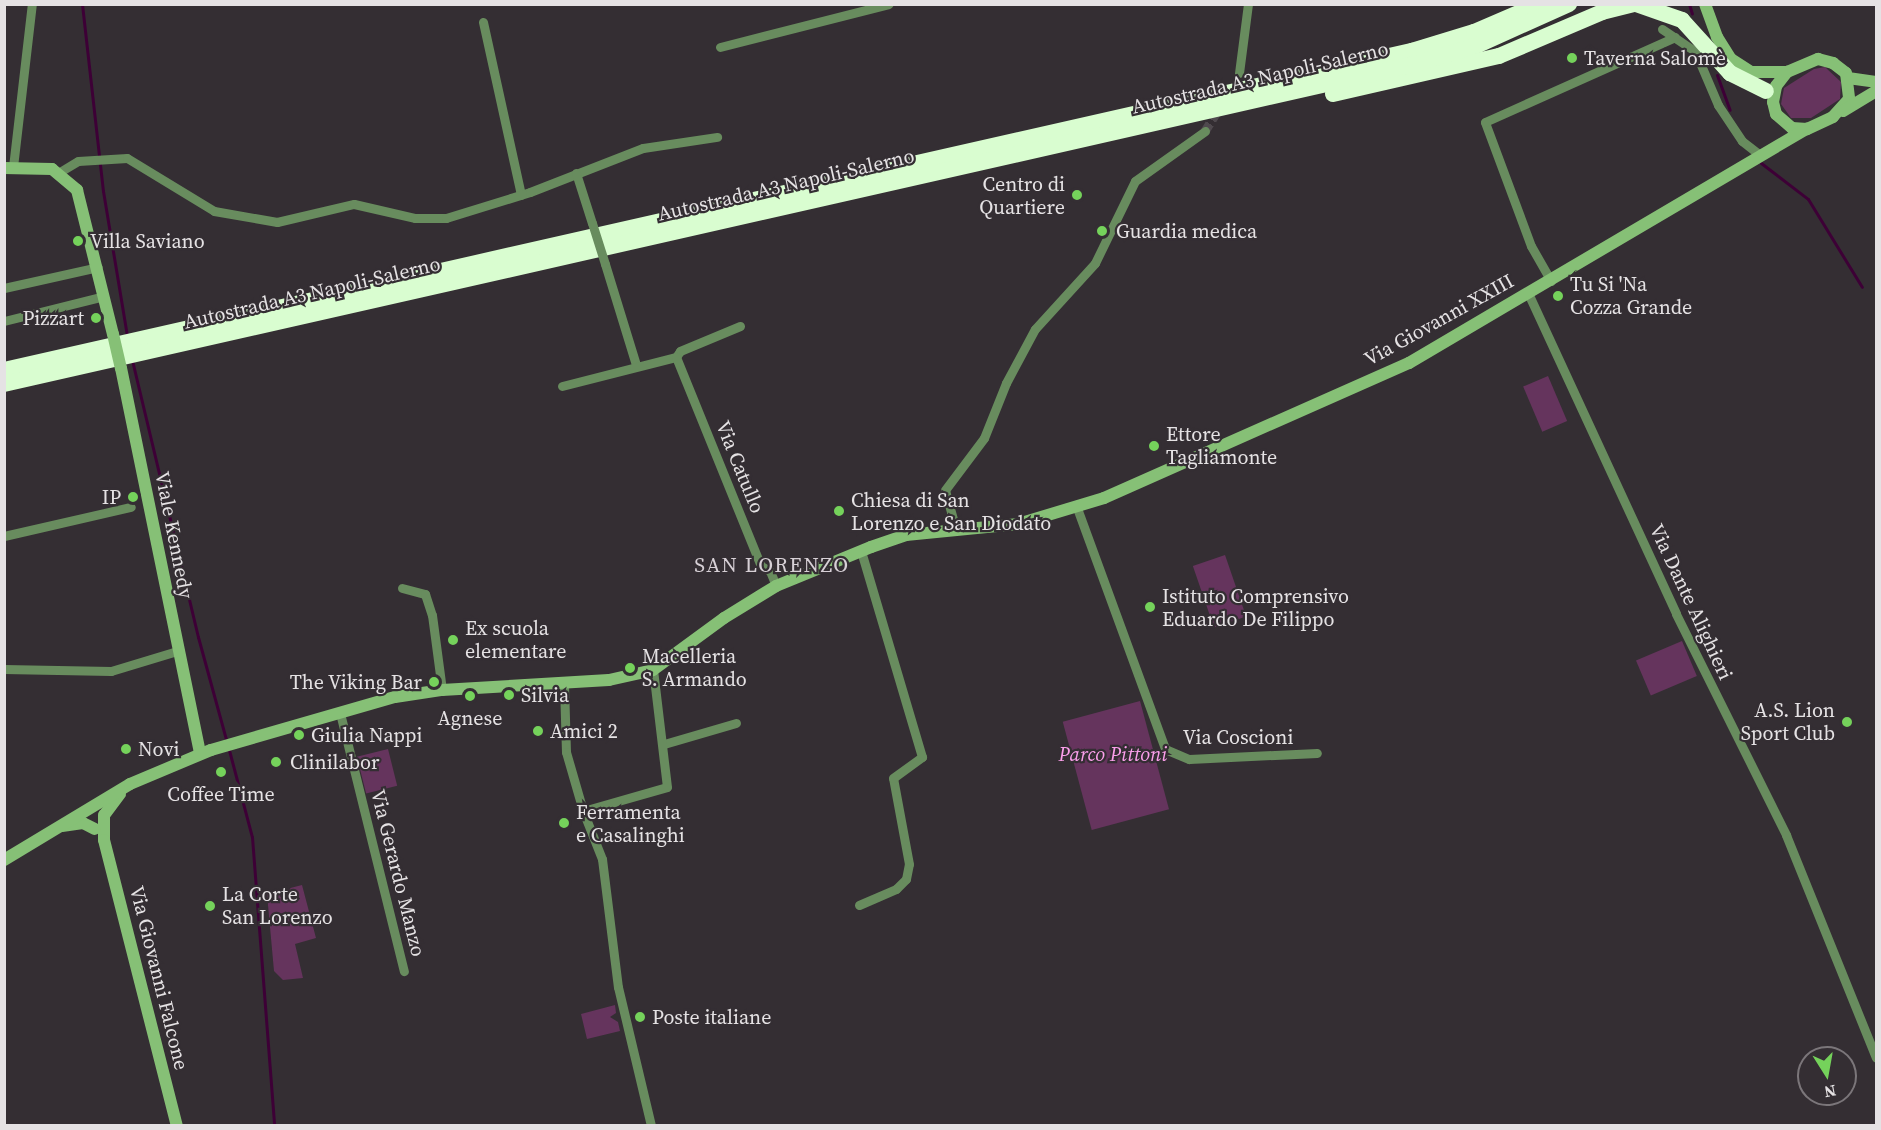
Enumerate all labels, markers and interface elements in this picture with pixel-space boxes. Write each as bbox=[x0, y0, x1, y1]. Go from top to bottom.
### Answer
street label: Autostrada A3 Napoli-Salerno bbox=[1129, 37, 1391, 119]
place label: Taverna Salomè bbox=[1584, 46, 1726, 70]
marker: Taverna Salomè bbox=[1565, 51, 1579, 65]
street label: Autostrada A3 Napoli-Salerno bbox=[655, 144, 917, 226]
place label: Centro di Quartiere bbox=[979, 172, 1065, 219]
marker: Centro di Quartiere bbox=[1070, 188, 1084, 202]
place label: Guardia medica bbox=[1116, 219, 1257, 243]
marker: Guardia medica bbox=[1093, 222, 1111, 240]
place label: Villa Saviano bbox=[90, 229, 205, 253]
marker: Villa Saviano bbox=[71, 234, 85, 248]
street label: Autostrada A3 Napoli-Salerno bbox=[181, 252, 443, 334]
street label: Via Giovanni XXIII bbox=[1360, 269, 1518, 371]
place label: Tu Si 'Na Cozza Grande bbox=[1570, 272, 1692, 319]
marker: Tu Si 'Na Cozza Grande bbox=[1551, 289, 1565, 303]
place label: Pizzart bbox=[22, 306, 84, 330]
marker: Pizzart bbox=[89, 311, 103, 325]
street label: Via Catullo bbox=[711, 417, 769, 517]
place label: Ettore Tagliamonte bbox=[1166, 422, 1277, 469]
marker: Ettore Tagliamonte bbox=[1147, 439, 1161, 453]
street label: Viale Kennedy bbox=[150, 469, 198, 601]
place label: IP bbox=[102, 485, 121, 509]
place label: Chiesa di San Lorenzo e San Diodato bbox=[851, 488, 1051, 535]
marker: IP bbox=[126, 490, 140, 504]
marker: Chiesa di San Lorenzo e San Diodato bbox=[832, 504, 846, 518]
street label: Via Dante Alighieri bbox=[1644, 520, 1738, 684]
district label: SAN LORENZO bbox=[694, 552, 850, 578]
place label: Istituto Comprensivo Eduardo De Filippo bbox=[1162, 584, 1349, 631]
marker: Istituto Comprensivo Eduardo De Filippo bbox=[1143, 600, 1157, 614]
place label: Ex scuola elementare bbox=[465, 616, 566, 663]
marker: Ex scuola elementare bbox=[446, 633, 460, 647]
place label: Macelleria S. Armando bbox=[642, 644, 747, 691]
marker: Macelleria S. Armando bbox=[623, 661, 637, 675]
place label: The Viking Bar bbox=[289, 670, 422, 694]
marker: The Viking Bar bbox=[427, 675, 441, 689]
place label: Silvia bbox=[521, 683, 569, 707]
marker: Silvia bbox=[502, 688, 516, 702]
marker: Agnese bbox=[463, 689, 477, 703]
place label: A.S. Lion Sport Club bbox=[1741, 698, 1835, 745]
place label: Agnese bbox=[438, 706, 502, 730]
marker: A.S. Lion Sport Club bbox=[1840, 715, 1854, 729]
place label: Amici 2 bbox=[550, 719, 618, 743]
place label: Giulia Nappi bbox=[311, 723, 422, 747]
marker: Amici 2 bbox=[531, 724, 545, 738]
street label: Via Coscioni bbox=[1183, 725, 1293, 749]
marker: Giulia Nappi bbox=[292, 728, 306, 742]
place label: Novi bbox=[138, 737, 179, 761]
marker: Novi bbox=[119, 742, 133, 756]
park label: Parco Pittoni bbox=[1059, 742, 1167, 766]
place label: Clinilabor bbox=[290, 750, 380, 774]
marker: Clinilabor bbox=[267, 753, 285, 771]
marker: Coffee Time bbox=[214, 765, 228, 779]
place label: Coffee Time bbox=[167, 782, 275, 806]
street label: Via Gerardo Manzo bbox=[366, 787, 430, 959]
place label: Ferramenta e Casalinghi bbox=[576, 800, 685, 847]
marker: Ferramenta e Casalinghi bbox=[557, 816, 571, 830]
place label: La Corte San Lorenzo bbox=[222, 882, 333, 929]
street label: Via Giovanni Falcone bbox=[125, 883, 193, 1073]
marker: La Corte San Lorenzo bbox=[203, 899, 217, 913]
place label: Poste italiane bbox=[652, 1005, 771, 1029]
marker: Poste italiane bbox=[633, 1010, 647, 1024]
north arrow bbox=[1797, 1046, 1857, 1106]
text: N bbox=[1822, 1080, 1838, 1104]

